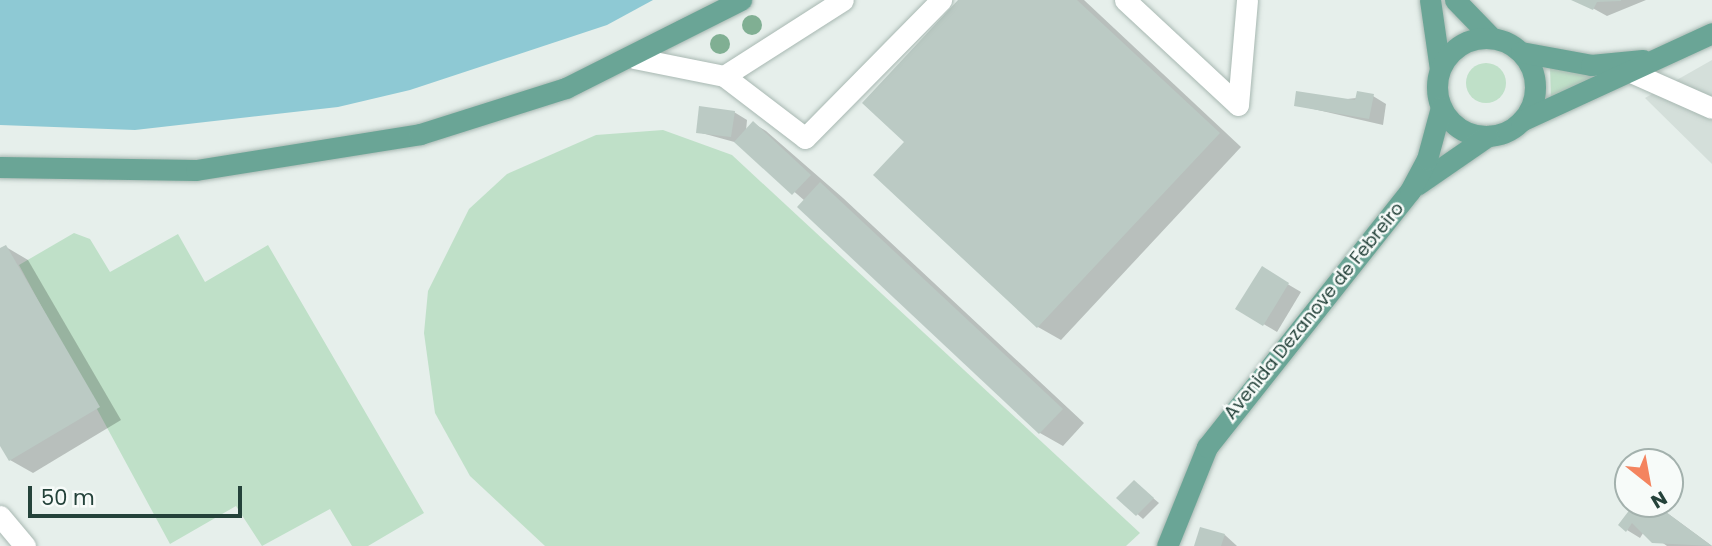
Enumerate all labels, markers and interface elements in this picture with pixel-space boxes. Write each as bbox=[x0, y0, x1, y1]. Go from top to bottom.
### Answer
street label: Avenida Dezanove de Febreiro bbox=[1220, 198, 1408, 424]
north arrow bbox=[1614, 448, 1684, 518]
scale bar bbox=[32, 472, 245, 516]
text: 50 m bbox=[41, 483, 95, 512]
text: N bbox=[1646, 484, 1672, 515]

